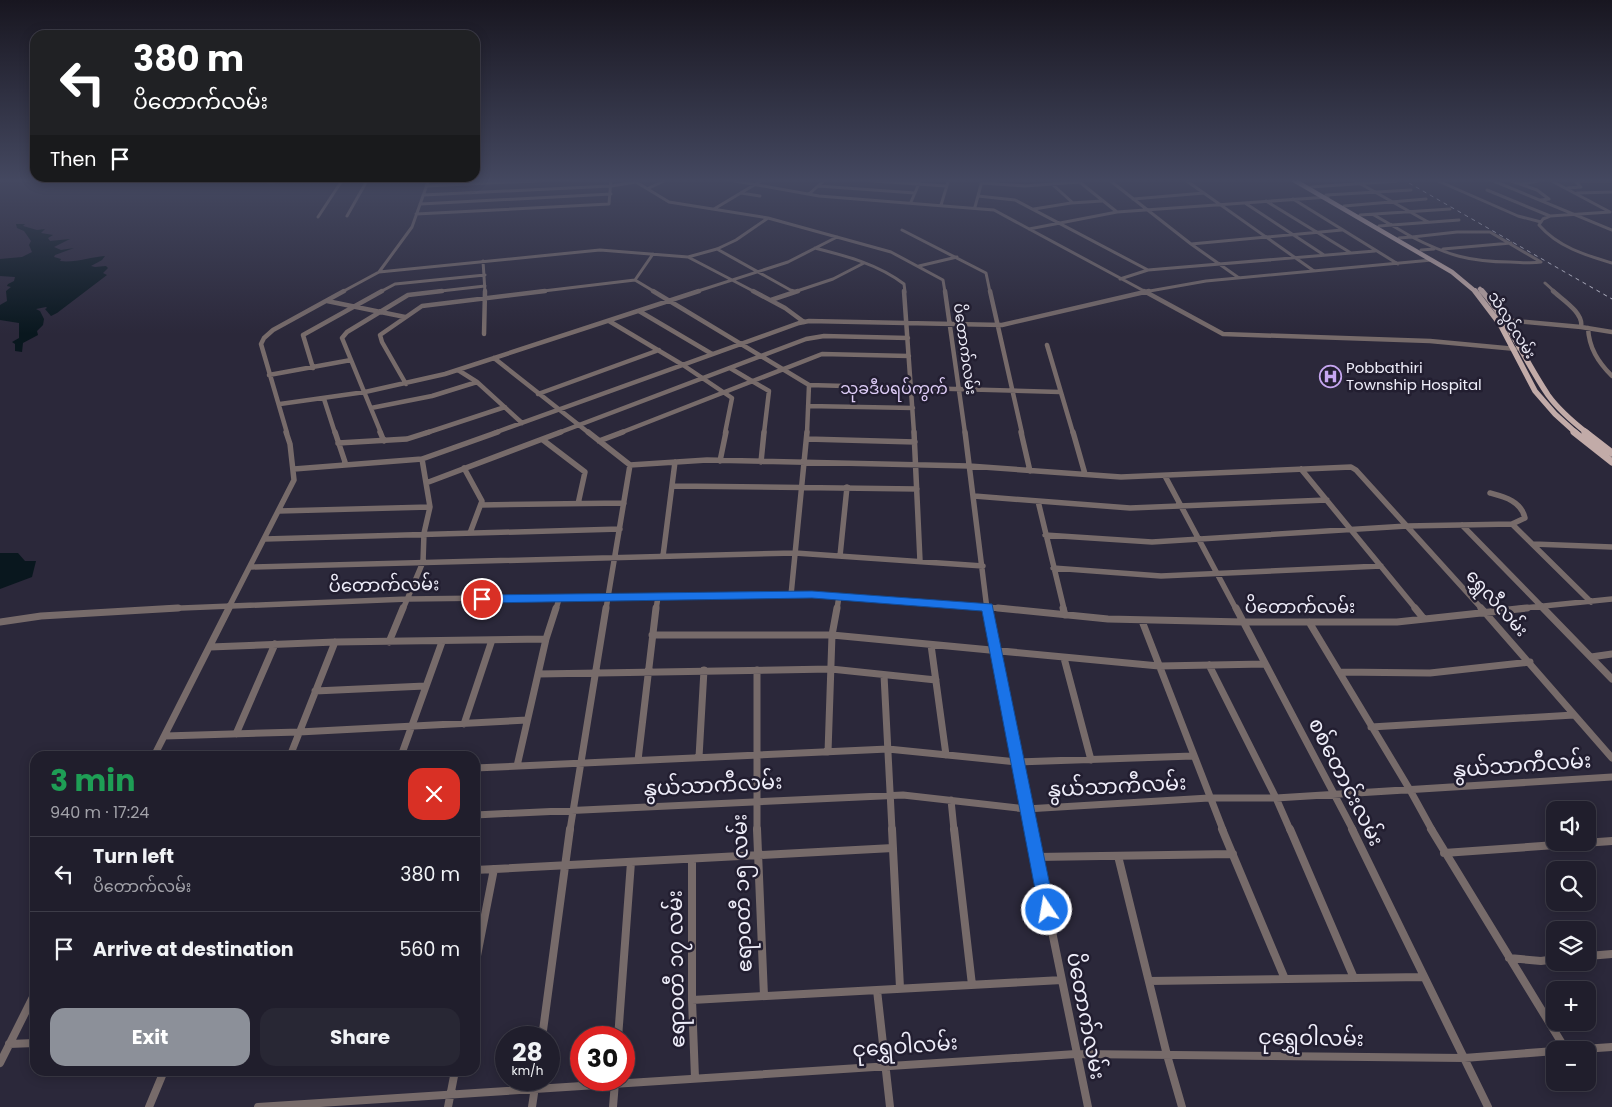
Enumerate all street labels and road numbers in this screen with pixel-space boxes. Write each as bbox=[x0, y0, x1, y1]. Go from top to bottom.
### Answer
street label: သံလွင်လမ်း bbox=[1483, 287, 1541, 363]
street label: ပိတောက်လမ်း bbox=[949, 302, 982, 396]
street label: ရွှေလီလမ်း bbox=[1458, 563, 1535, 644]
street label: ပိတောက်လမ်း bbox=[328, 570, 440, 598]
street label: ပိတောက်လမ်း bbox=[1245, 593, 1355, 619]
street label: စစ်တောင်းလမ်း bbox=[1302, 712, 1392, 851]
street label: နွယ်သာကီလမ်း bbox=[1452, 744, 1592, 786]
street label: နွယ်သာကီလမ်း bbox=[643, 765, 783, 805]
street label: နွယ်သာကီလမ်း bbox=[1047, 766, 1187, 806]
street label: ဧရာဝတီ ၁၅ လမ်း bbox=[723, 813, 762, 973]
street label: ဧရာဝတီ ၁၇ လမ်း bbox=[659, 890, 694, 1048]
street label: ပိတောက်လမ်း bbox=[1060, 950, 1114, 1082]
street label: ငုရွှေဝါလမ်း bbox=[1258, 1021, 1364, 1056]
street label: ငုရွှေဝါလမ်း bbox=[851, 1026, 959, 1067]

